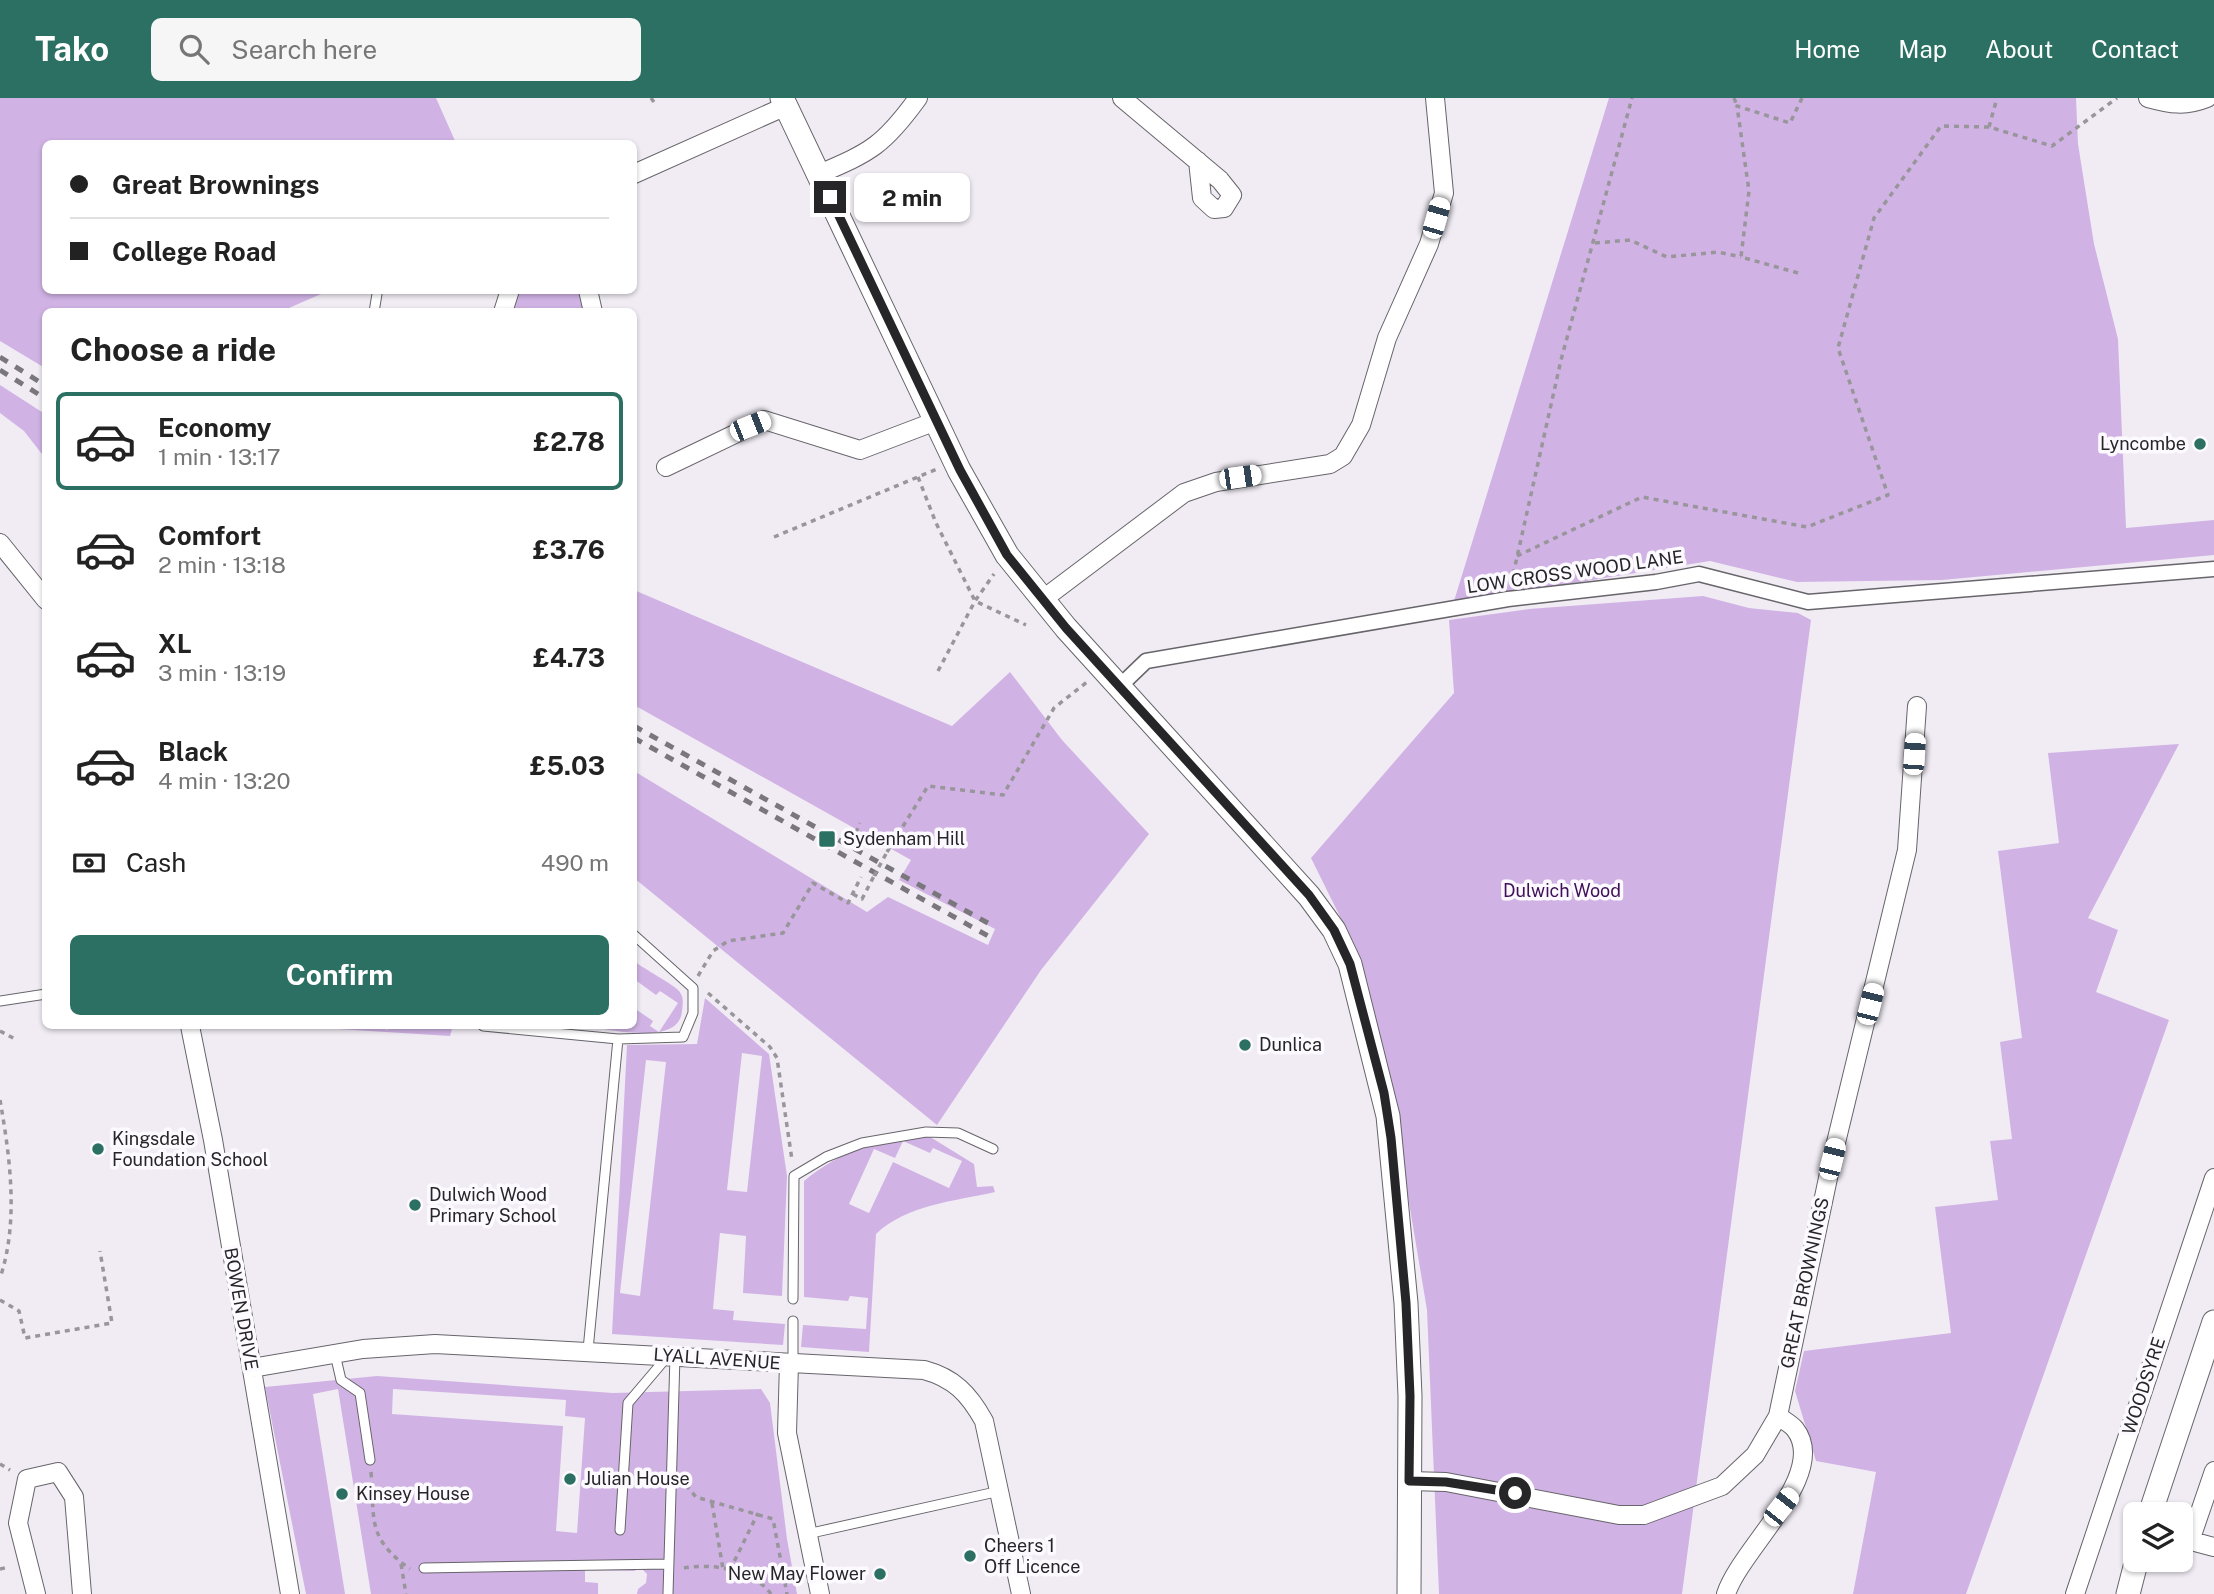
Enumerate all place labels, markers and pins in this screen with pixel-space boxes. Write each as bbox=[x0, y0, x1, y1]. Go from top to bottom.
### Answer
place label: Lyncombe bbox=[2100, 433, 2186, 454]
marker: Lyncombe bbox=[2192, 436, 2208, 452]
place label: Sydenham Hill bbox=[843, 828, 965, 849]
marker: Sydenham Hill bbox=[817, 829, 837, 849]
place label: Dunlica bbox=[1259, 1034, 1322, 1055]
marker: Dunlica bbox=[1237, 1037, 1253, 1053]
place label: Kingsdale Foundation School bbox=[112, 1128, 268, 1170]
marker: Kingsdale Foundation School bbox=[90, 1141, 106, 1157]
place label: Dulwich Wood Primary School bbox=[429, 1184, 557, 1226]
marker: Dulwich Wood Primary School bbox=[407, 1197, 423, 1213]
place label: Julian House bbox=[584, 1468, 690, 1489]
marker: Julian House bbox=[562, 1471, 578, 1487]
place label: Kinsey House bbox=[356, 1483, 470, 1504]
marker: Kinsey House bbox=[334, 1486, 350, 1502]
place label: Cheers 1 Off Licence bbox=[984, 1535, 1080, 1577]
marker: Cheers 1 Off Licence bbox=[962, 1548, 978, 1564]
place label: New May Flower bbox=[728, 1563, 866, 1584]
marker: New May Flower bbox=[872, 1566, 888, 1582]

